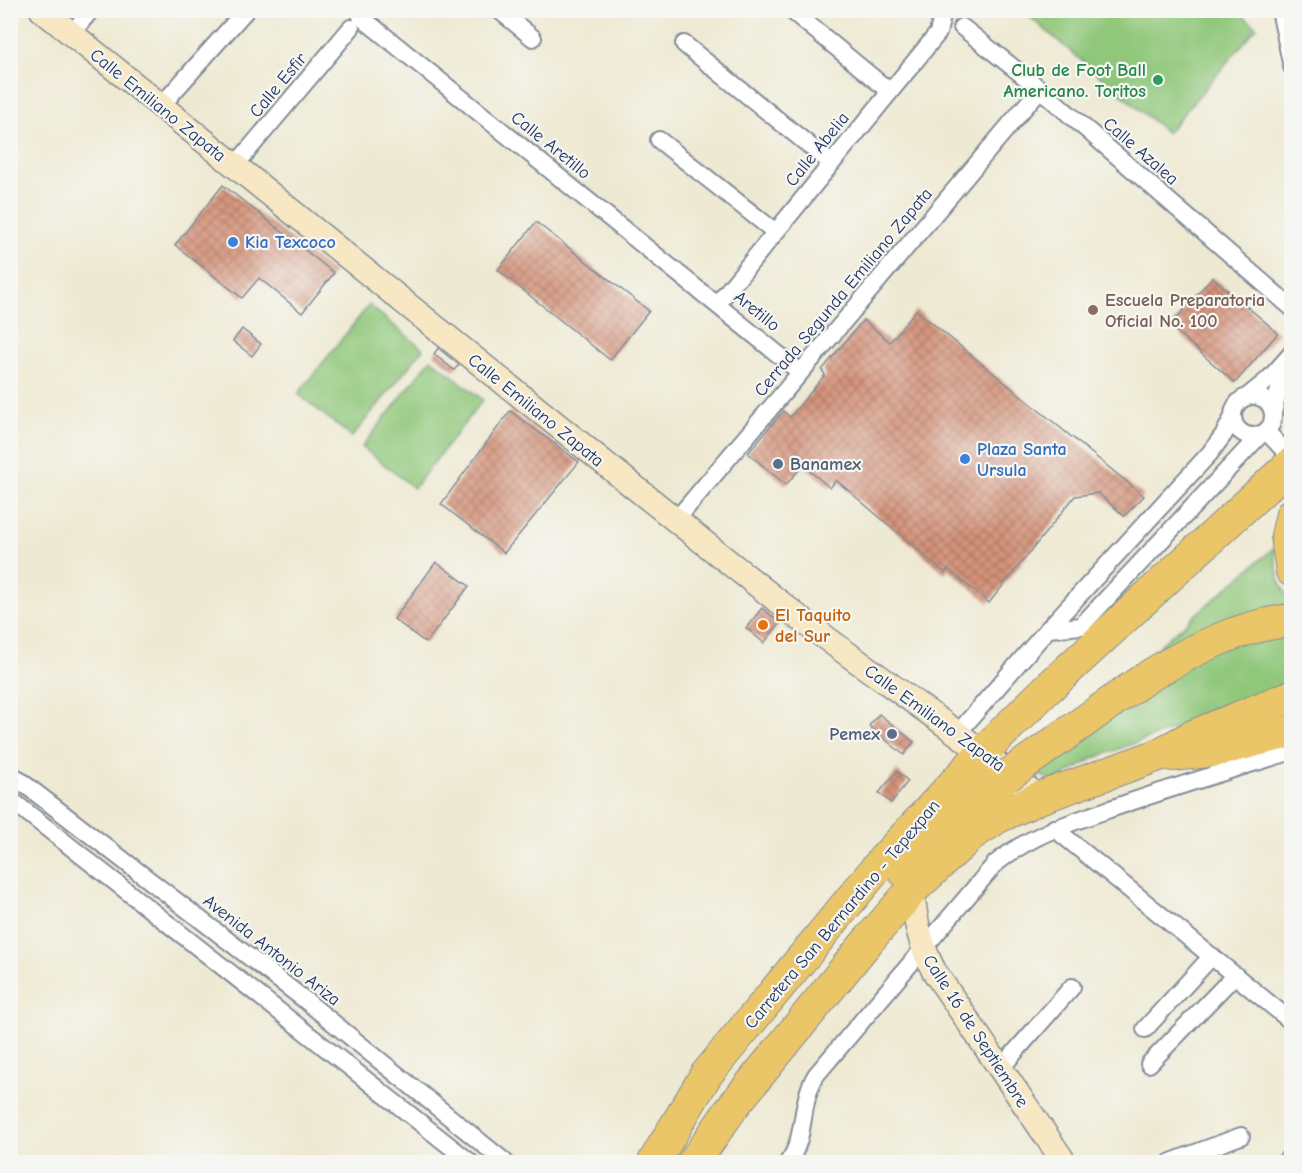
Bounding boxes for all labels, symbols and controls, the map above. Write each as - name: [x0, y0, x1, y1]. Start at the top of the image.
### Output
- street label: Calle Emiliano Zapata: [86, 44, 230, 167]
- street label: Calle Esfir: [245, 48, 312, 122]
- place label: Club de Foot Ball Americano. Toritos: [1004, 60, 1146, 102]
- marker: Club de Foot Ball Americano. Toritos: [1151, 73, 1165, 87]
- street label: Calle Aretillo: [507, 107, 595, 184]
- street label: Calle Abelia: [781, 108, 854, 191]
- street label: Calle Azalea: [1099, 113, 1183, 190]
- street label: Cerrada Segunda Emiliano Zapata: [750, 184, 937, 401]
- place label: Kia Texcoco: [245, 232, 336, 253]
- marker: Kia Texcoco: [226, 235, 240, 249]
- street label: Aretillo: [730, 287, 784, 336]
- place label: Escuela Preparatoria Oficial No. 100: [1105, 290, 1265, 332]
- marker: Escuela Preparatoria Oficial No. 100: [1086, 303, 1100, 317]
- street label: Calle Emiliano Zapata: [464, 349, 608, 472]
- place label: Plaza Santa Ursula: [977, 439, 1067, 481]
- marker: Plaza Santa Ursula: [958, 452, 972, 466]
- place label: Banamex: [790, 454, 861, 475]
- marker: Banamex: [771, 457, 785, 471]
- place label: El Taquito del Sur: [775, 605, 851, 647]
- marker: El Taquito del Sur: [756, 618, 770, 632]
- street label: Calle Emiliano Zapata: [860, 660, 1009, 776]
- place label: Pemex: [829, 724, 880, 745]
- marker: Pemex: [885, 727, 899, 741]
- street label: Carretera San Bernardino - Tepexpan: [740, 795, 944, 1033]
- street label: Avenida Antonio Ariza: [199, 890, 344, 1010]
- street label: Calle 16 de Septiembre: [918, 951, 1033, 1111]

